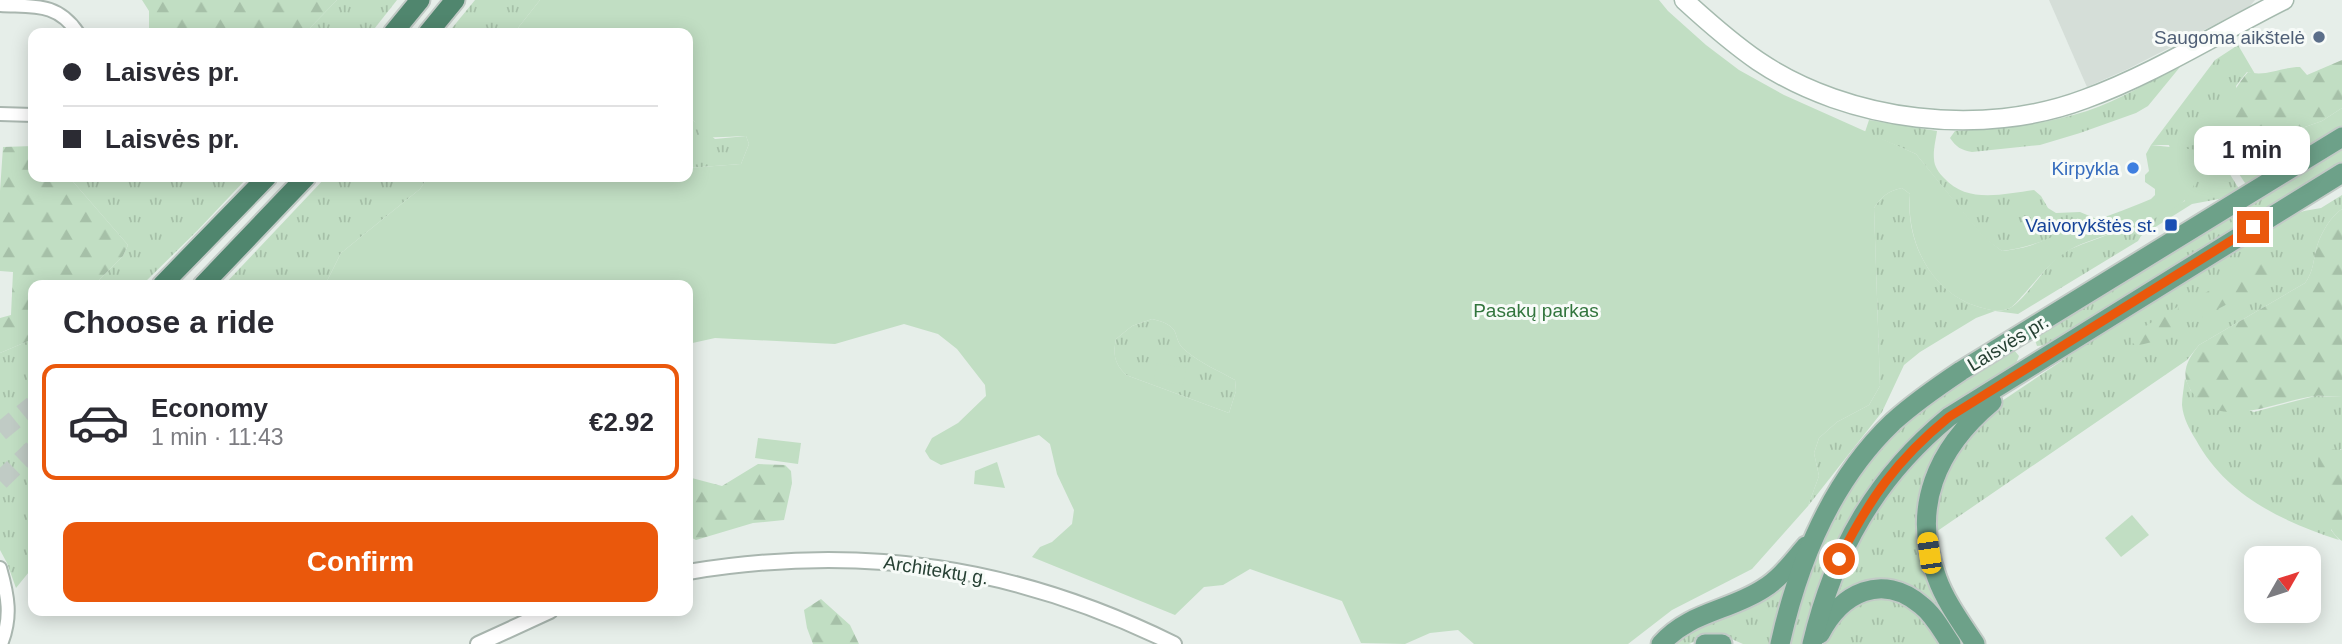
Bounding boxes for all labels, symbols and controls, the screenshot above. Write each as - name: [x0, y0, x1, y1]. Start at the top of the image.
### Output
- place label: Saugoma aikštelė: [2154, 27, 2305, 48]
- marker: Saugoma aikštelė: [2311, 29, 2327, 45]
- text: Laisvės pr.: [105, 57, 239, 87]
- text: Laisvės pr.: [105, 124, 239, 154]
- callout: 1 min: [2195, 126, 2311, 174]
- text: 1 min: [2222, 137, 2282, 163]
- place label: Kirpykla: [2051, 158, 2119, 179]
- marker: Kirpykla: [2125, 160, 2141, 176]
- route end: [2237, 211, 2269, 243]
- place label: Vaivorykštės st.: [2025, 215, 2157, 236]
- marker: Vaivorykštės st.: [2163, 217, 2179, 233]
- park label: Pasakų parkas: [1473, 300, 1599, 321]
- text: Choose a ride: [63, 304, 275, 340]
- street label: Laisvės pr.: [1964, 311, 2052, 375]
- icon: car: [67, 391, 130, 454]
- text: Economy: [151, 393, 268, 423]
- text: €2.92: [589, 407, 654, 437]
- text: 1 min · 11:43: [151, 424, 284, 450]
- button: Confirm: [63, 522, 658, 602]
- car: [1916, 531, 1943, 575]
- route start: [1823, 543, 1855, 575]
- north arrow: [2244, 546, 2320, 623]
- map controls: [2244, 546, 2321, 623]
- street label: Architektų g.: [882, 551, 990, 589]

